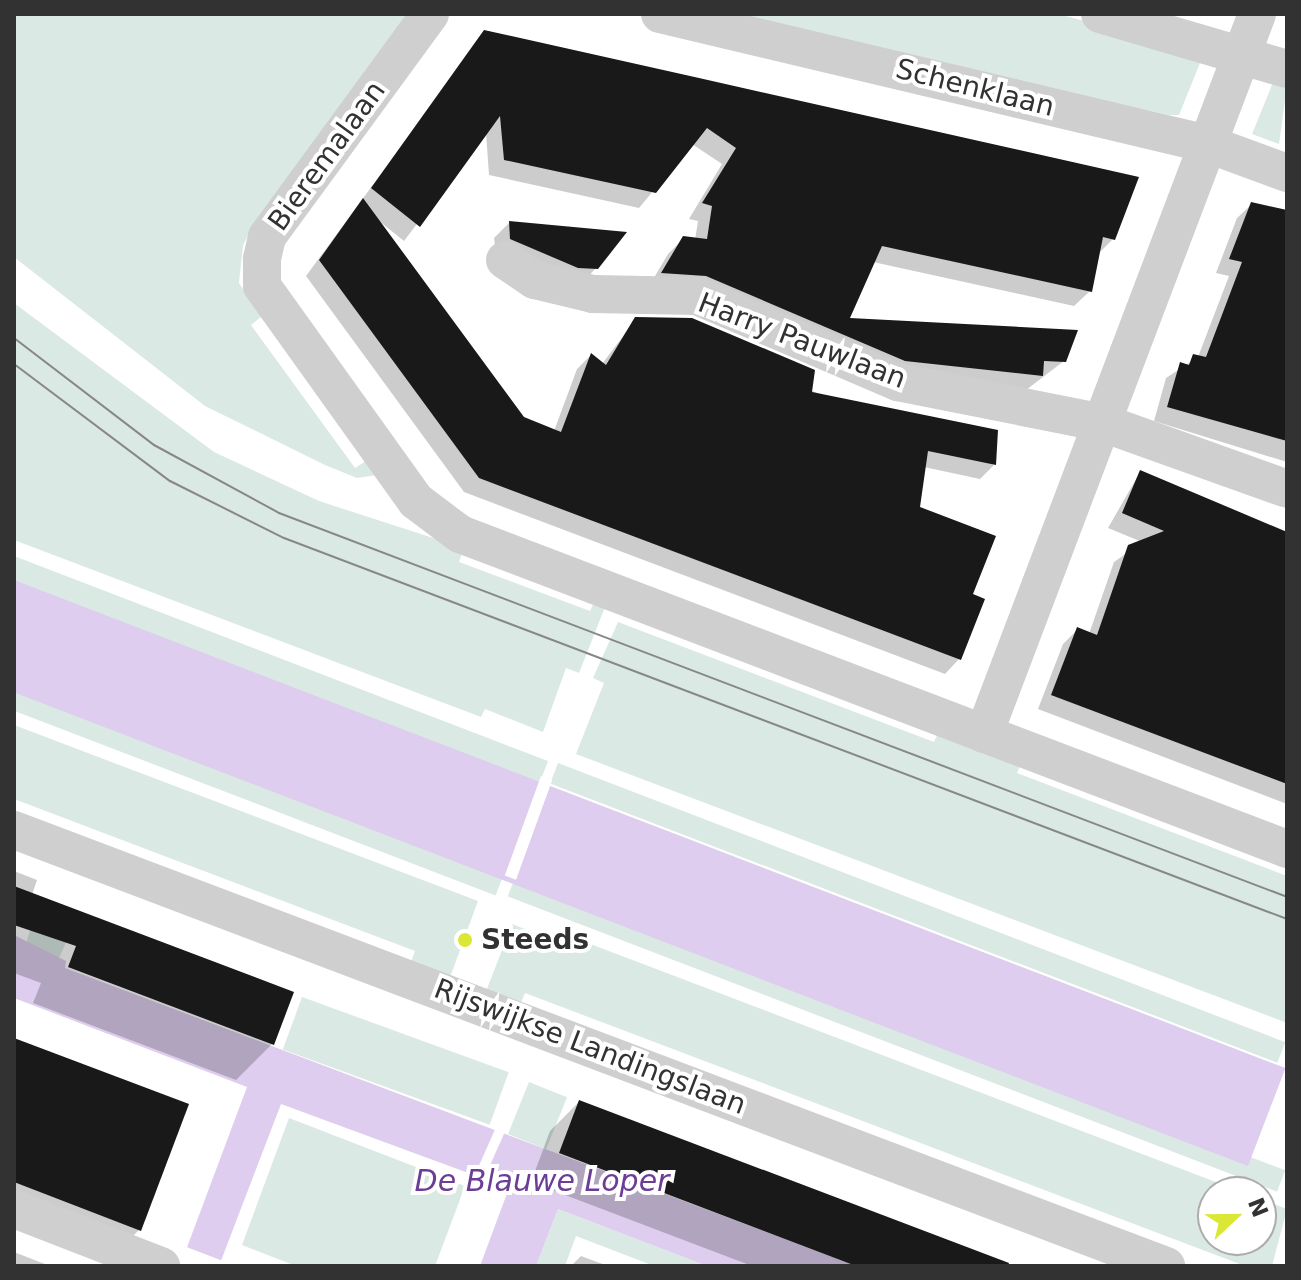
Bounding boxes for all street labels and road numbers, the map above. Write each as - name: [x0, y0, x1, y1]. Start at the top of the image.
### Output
- street label: Schenklaan: [892, 52, 1058, 124]
- street label: Bieremalaan: [262, 75, 392, 237]
- street label: Harry Pauwlaan: [694, 286, 910, 396]
- street label: Rijswijkse Landingslaan: [429, 972, 751, 1122]

